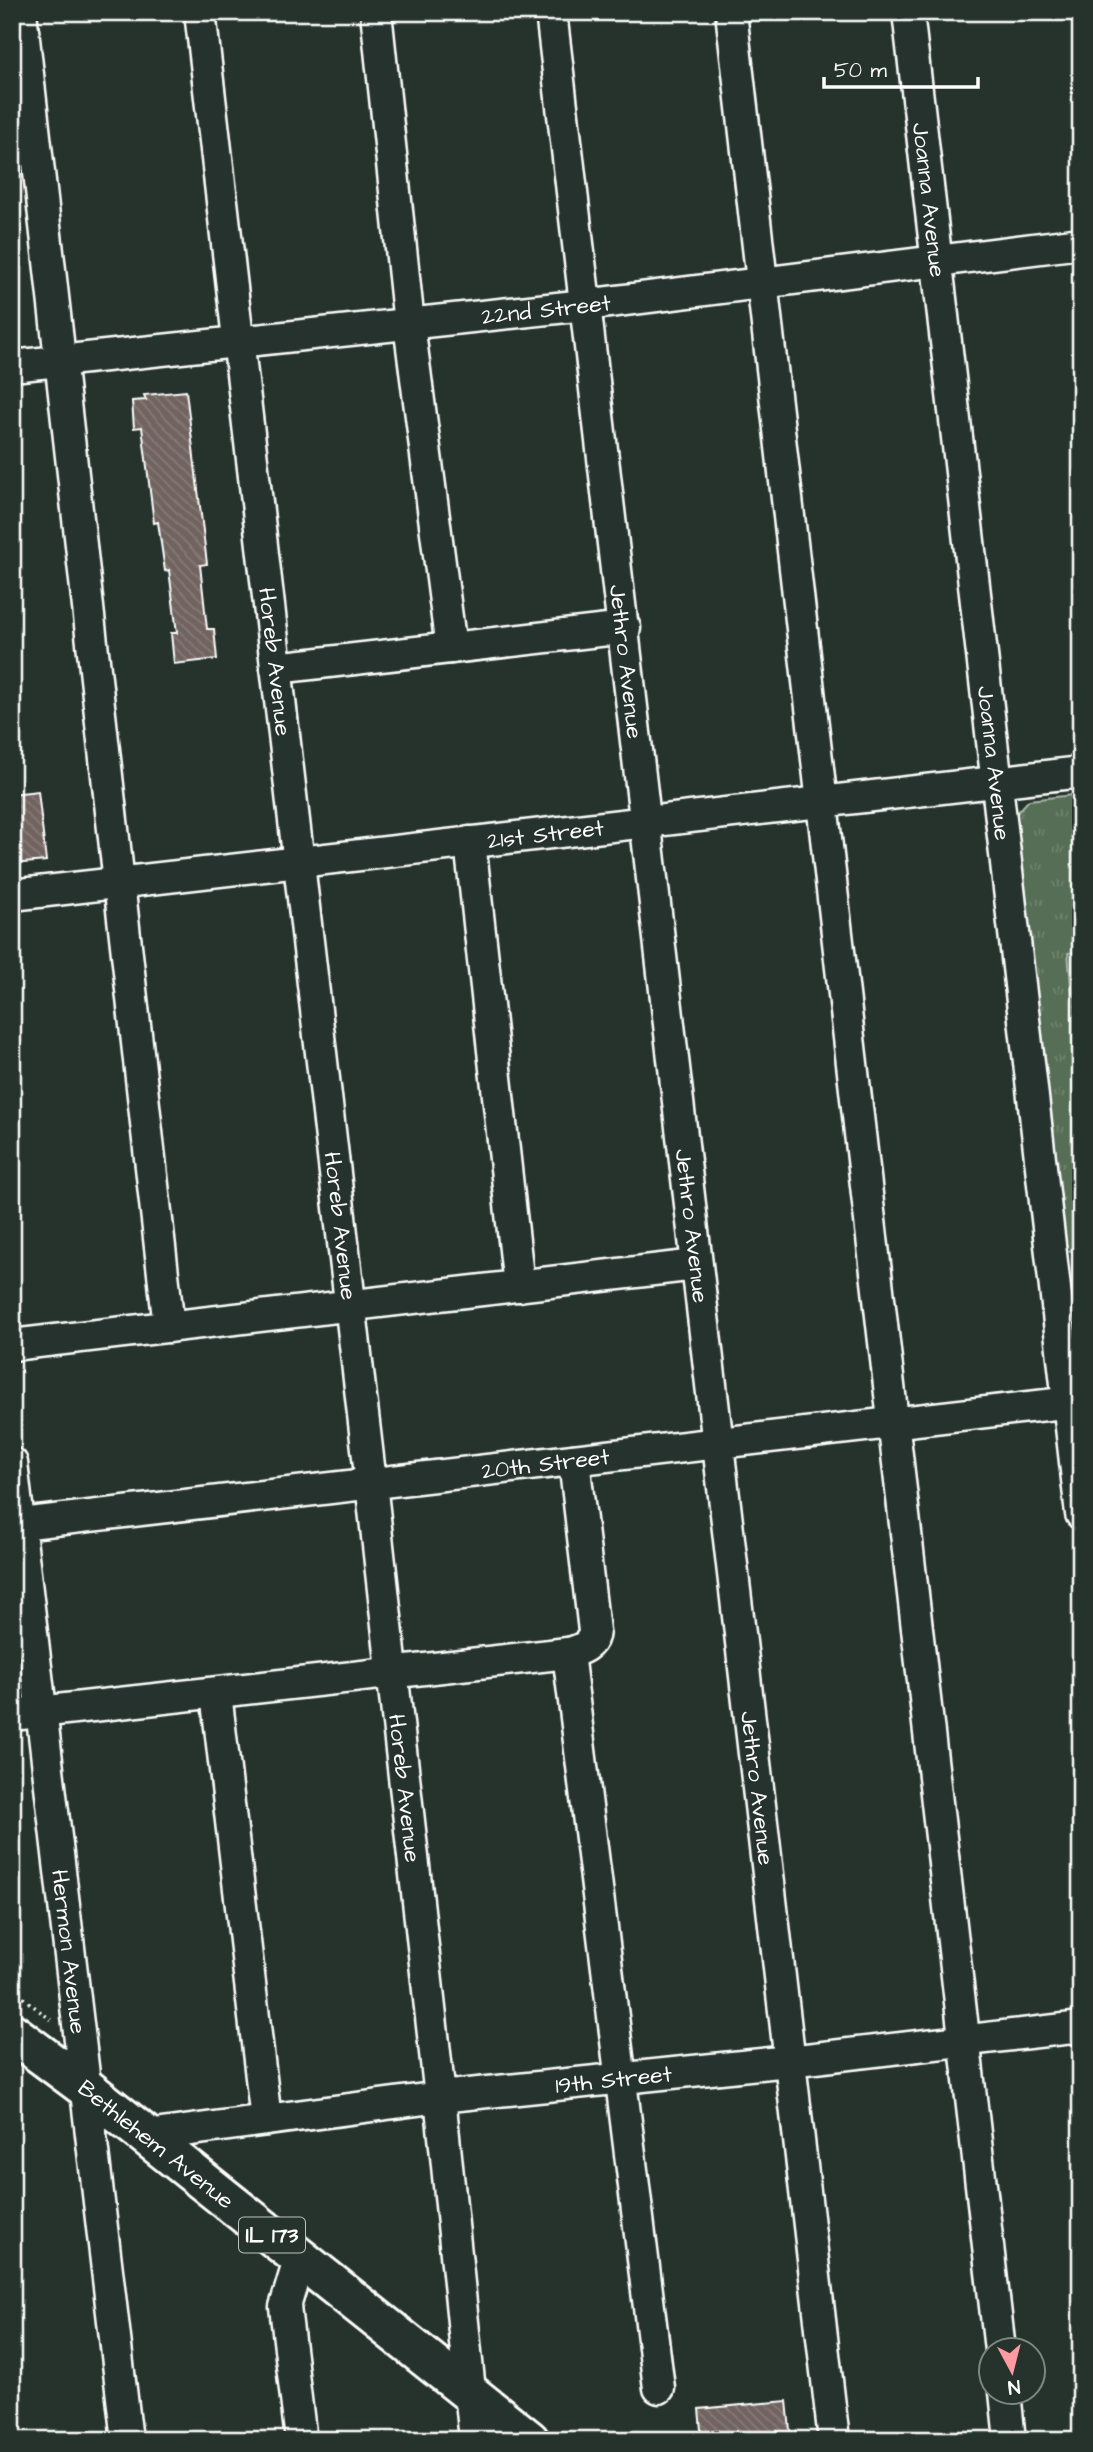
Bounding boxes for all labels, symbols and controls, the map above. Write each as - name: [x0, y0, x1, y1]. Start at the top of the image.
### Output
- scale bar: [824, 46, 978, 90]
- text: 50 m: [834, 56, 888, 85]
- street label: Joanna Avenue: [904, 121, 953, 279]
- street label: 22nd Street: [480, 287, 613, 333]
- street label: Jethro Avenue: [601, 583, 651, 741]
- street label: Horeb Avenue: [250, 586, 299, 738]
- street label: Joanna Avenue: [969, 684, 1018, 842]
- street label: 21st Street: [486, 812, 606, 857]
- street label: Jethro Avenue: [667, 1147, 716, 1305]
- street label: Horeb Avenue: [316, 1150, 365, 1302]
- street label: 20th Street: [480, 1441, 612, 1487]
- street label: Jethro Avenue: [732, 1709, 782, 1867]
- street label: Horeb Avenue: [380, 1712, 429, 1864]
- street label: Hermon Avenue: [43, 1868, 94, 2036]
- street label: 19th Street: [554, 2058, 674, 2102]
- street label: Bethlehem Avenue: [71, 2073, 241, 2217]
- road number: IL 173: [239, 2218, 305, 2252]
- north arrow: [978, 2336, 1048, 2406]
- text: N: [1006, 2372, 1021, 2401]

